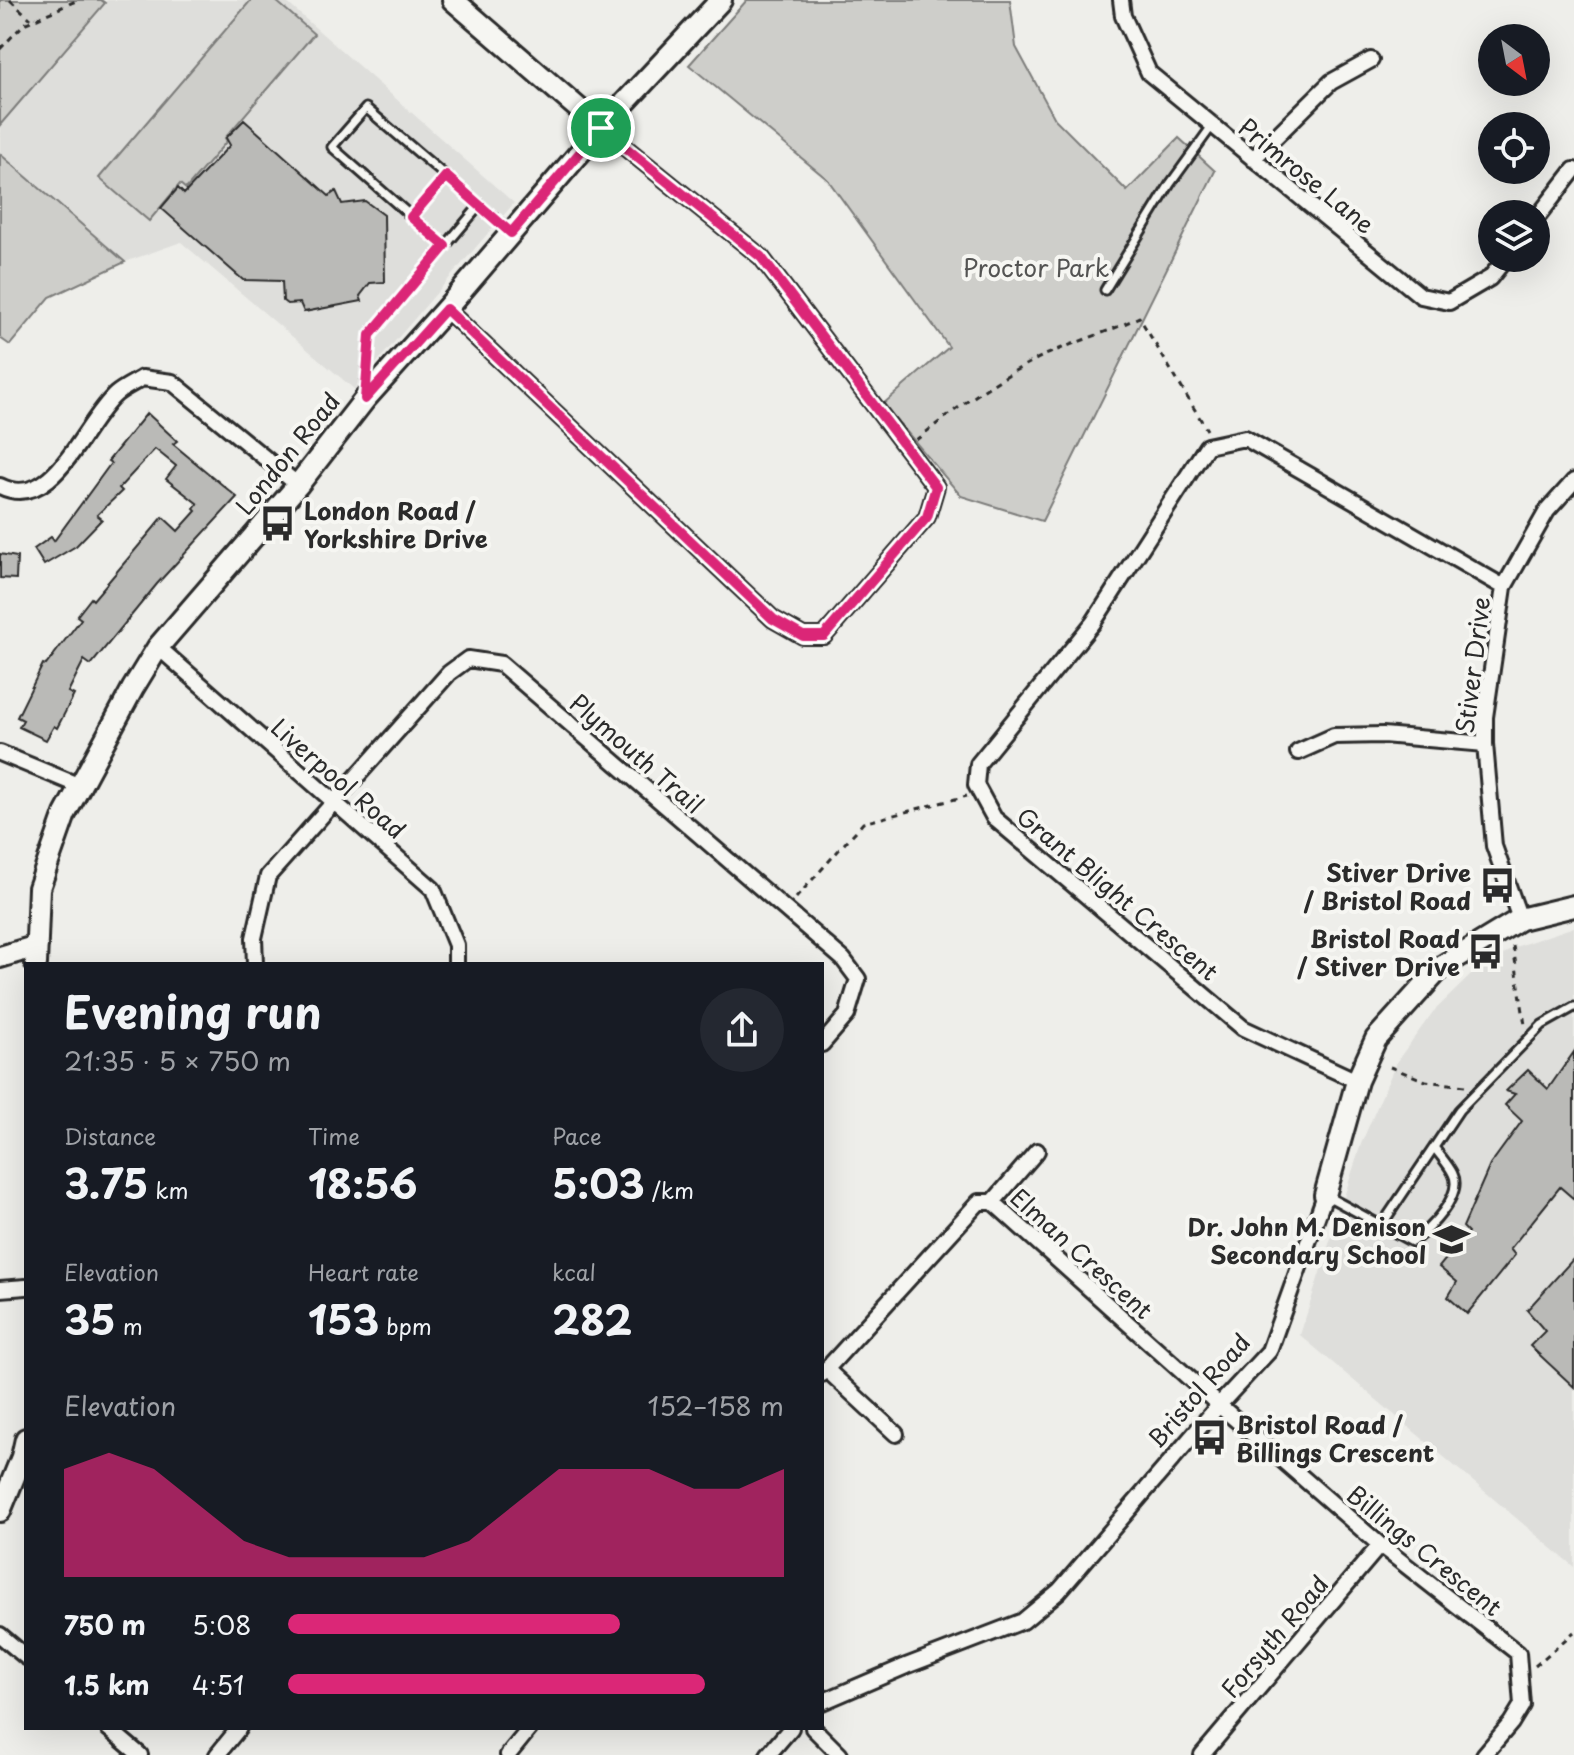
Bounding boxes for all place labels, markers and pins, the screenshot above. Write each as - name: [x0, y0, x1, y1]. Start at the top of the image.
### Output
- pin: [567, 94, 635, 162]
- place label: London Road / Yorkshire Drive: [304, 492, 488, 556]
- bus stop icon: London Road / Yorkshire Drive: [259, 505, 297, 543]
- place label: Stiver Drive / Bristol Road: [1303, 854, 1471, 918]
- bus stop icon: Stiver Drive / Bristol Road: [1478, 867, 1516, 905]
- place label: Bristol Road / Stiver Drive: [1296, 920, 1460, 984]
- bus stop icon: Bristol Road / Stiver Drive: [1467, 933, 1505, 971]
- place label: Dr. John M. Denison Secondary School: [1187, 1208, 1426, 1272]
- school or university icon: Dr. John M. Denison Secondary School: [1433, 1221, 1471, 1259]
- place label: Bristol Road / Billings Crescent: [1236, 1406, 1434, 1470]
- bus stop icon: Bristol Road / Billings Crescent: [1191, 1419, 1229, 1457]

